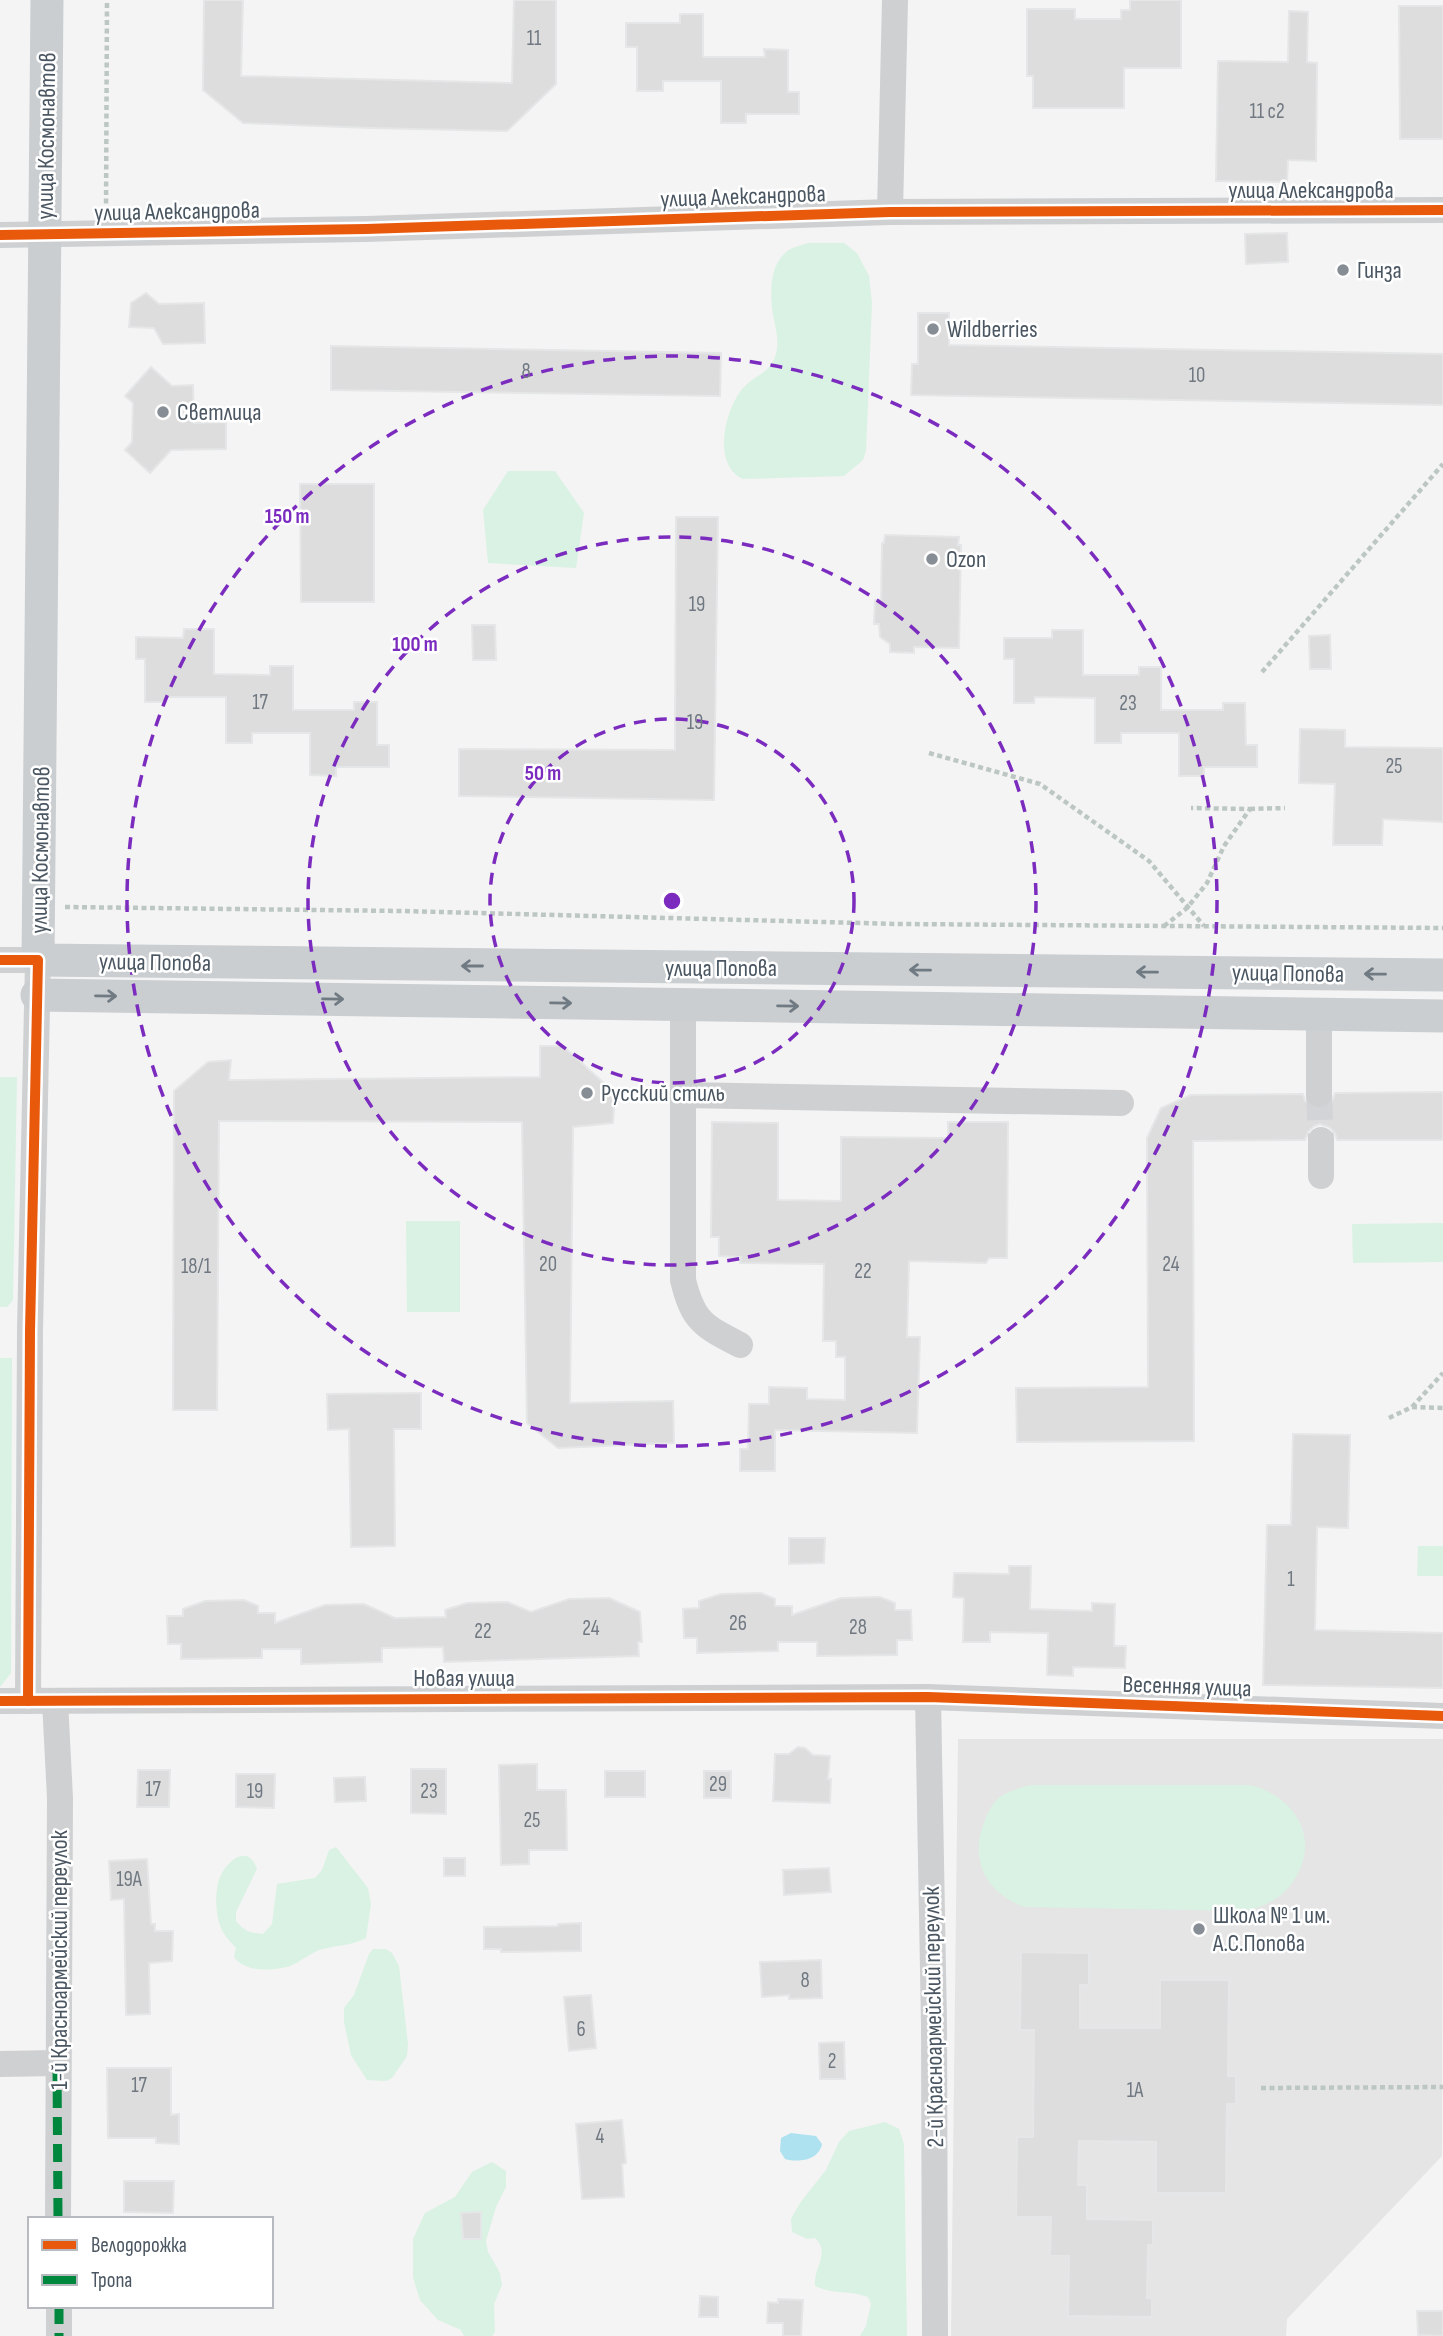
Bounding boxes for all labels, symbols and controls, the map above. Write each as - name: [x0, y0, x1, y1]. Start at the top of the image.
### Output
- house number: 11: [527, 26, 542, 51]
- street label: улица Космонавтов: [31, 52, 62, 220]
- house number: 11 с2: [1249, 99, 1285, 124]
- street label: улица Александрова: [1228, 176, 1394, 205]
- street label: улица Александрова: [660, 179, 826, 214]
- street label: улица Александрова: [94, 196, 260, 227]
- place label: Гинза: [1357, 256, 1402, 285]
- marker: Гинза: [1335, 262, 1351, 278]
- place label: Wildberries: [947, 315, 1038, 344]
- marker: Wildberries: [925, 321, 941, 337]
- house number: 8: [521, 359, 531, 384]
- house number: 10: [1189, 363, 1205, 388]
- place label: Светлица: [177, 398, 261, 427]
- marker: Светлица: [155, 404, 171, 420]
- text: 150 m: [265, 504, 309, 529]
- place label: Ozon: [946, 545, 986, 574]
- marker: Ozon: [924, 551, 940, 567]
- house number: 19: [689, 592, 705, 617]
- text: 100 m: [392, 632, 438, 657]
- house number: 17: [252, 690, 268, 715]
- house number: 23: [1119, 691, 1137, 716]
- house number: 19: [687, 710, 703, 735]
- house number: 25: [1385, 754, 1403, 779]
- text: 50 m: [525, 761, 561, 786]
- street label: улица Космонавтов: [25, 766, 56, 934]
- centre of rings: [660, 889, 684, 913]
- street label: улица Попова: [99, 947, 211, 978]
- street label: улица Попова: [665, 954, 777, 983]
- street label: улица Попова: [1232, 958, 1344, 989]
- one-way arrow: [461, 959, 484, 973]
- one-way arrow: [909, 963, 932, 976]
- one-way arrow: [1136, 965, 1159, 979]
- one-way arrow: [1364, 968, 1387, 981]
- one-way arrow: [94, 989, 117, 1003]
- one-way arrow: [321, 992, 344, 1006]
- one-way arrow: [549, 996, 572, 1009]
- one-way arrow: [776, 999, 799, 1013]
- place label: Русский стиль: [601, 1079, 725, 1108]
- marker: Русский стиль: [579, 1085, 595, 1101]
- house number: 20: [539, 1252, 557, 1277]
- house number: 24: [1162, 1252, 1180, 1277]
- house number: 18/1: [181, 1254, 212, 1279]
- house number: 22: [854, 1259, 872, 1284]
- house number: 1: [1287, 1567, 1295, 1592]
- house number: 26: [729, 1611, 747, 1636]
- house number: 28: [849, 1615, 867, 1640]
- house number: 24: [582, 1616, 600, 1641]
- house number: 22: [474, 1619, 492, 1644]
- street label: Новая улица: [413, 1664, 515, 1693]
- street label: Весенняя улица: [1122, 1670, 1252, 1703]
- house number: 29: [709, 1772, 727, 1797]
- house number: 17: [145, 1777, 161, 1802]
- house number: 19: [247, 1779, 263, 1804]
- house number: 23: [420, 1779, 438, 1804]
- house number: 25: [523, 1808, 541, 1833]
- street label: 1-й Красноармейский переулок: [45, 1829, 74, 2090]
- house number: 19А: [116, 1867, 143, 1892]
- street label: 2-й Красноармейский переулок: [917, 1885, 950, 2148]
- place label: Школа № 1 им. А.С.Попова: [1212, 1901, 1330, 1958]
- marker: Школа № 1 им. А.С.Попова: [1191, 1921, 1207, 1937]
- house number: 8: [800, 1968, 810, 1993]
- house number: 6: [576, 2017, 586, 2042]
- house number: 2: [828, 2049, 836, 2074]
- house number: 17: [131, 2073, 147, 2098]
- house number: 1А: [1127, 2078, 1144, 2103]
- house number: 4: [596, 2124, 605, 2149]
- legend: [28, 2217, 273, 2308]
- text: Велодорожка: [91, 2233, 187, 2258]
- text: Тропа: [91, 2268, 132, 2293]

